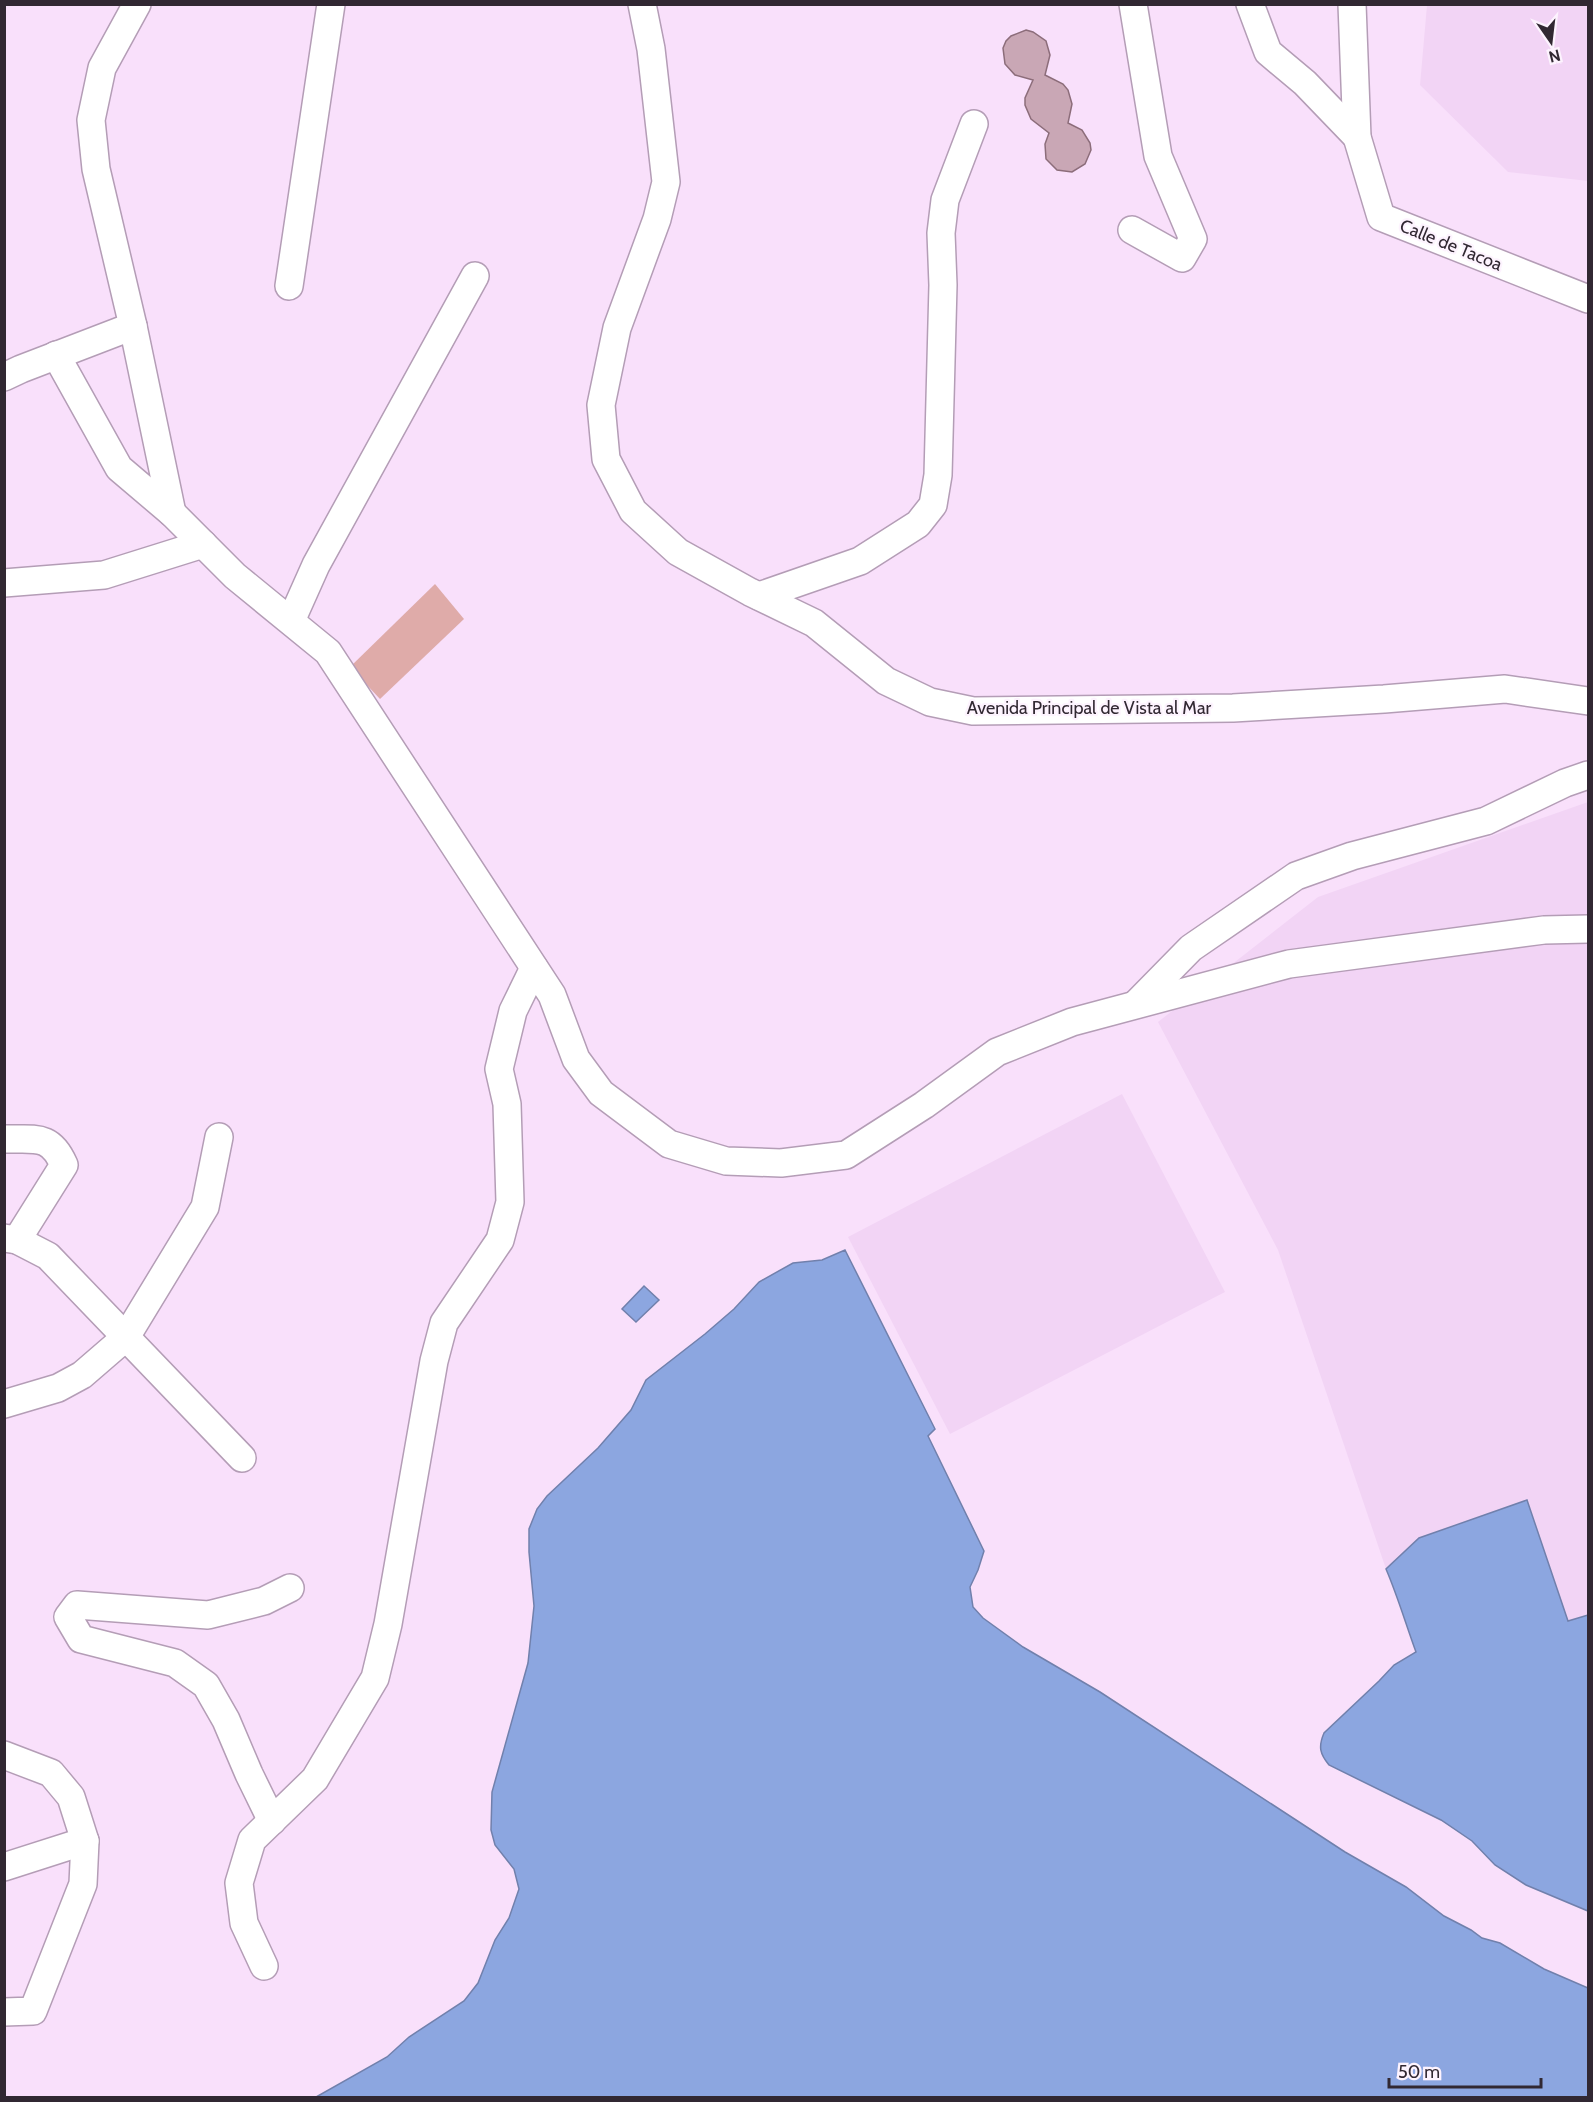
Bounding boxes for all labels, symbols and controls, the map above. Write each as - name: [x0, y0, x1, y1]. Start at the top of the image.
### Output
- north arrow: [1521, 12, 1581, 72]
- text: N: [1547, 45, 1562, 67]
- street label: Calle de Tacoa: [1397, 214, 1506, 276]
- street label: Avenida Principal de Vista al Mar: [967, 697, 1212, 719]
- scale bar: [1389, 2051, 1540, 2089]
- text: 50 m: [1398, 2061, 1440, 2083]

